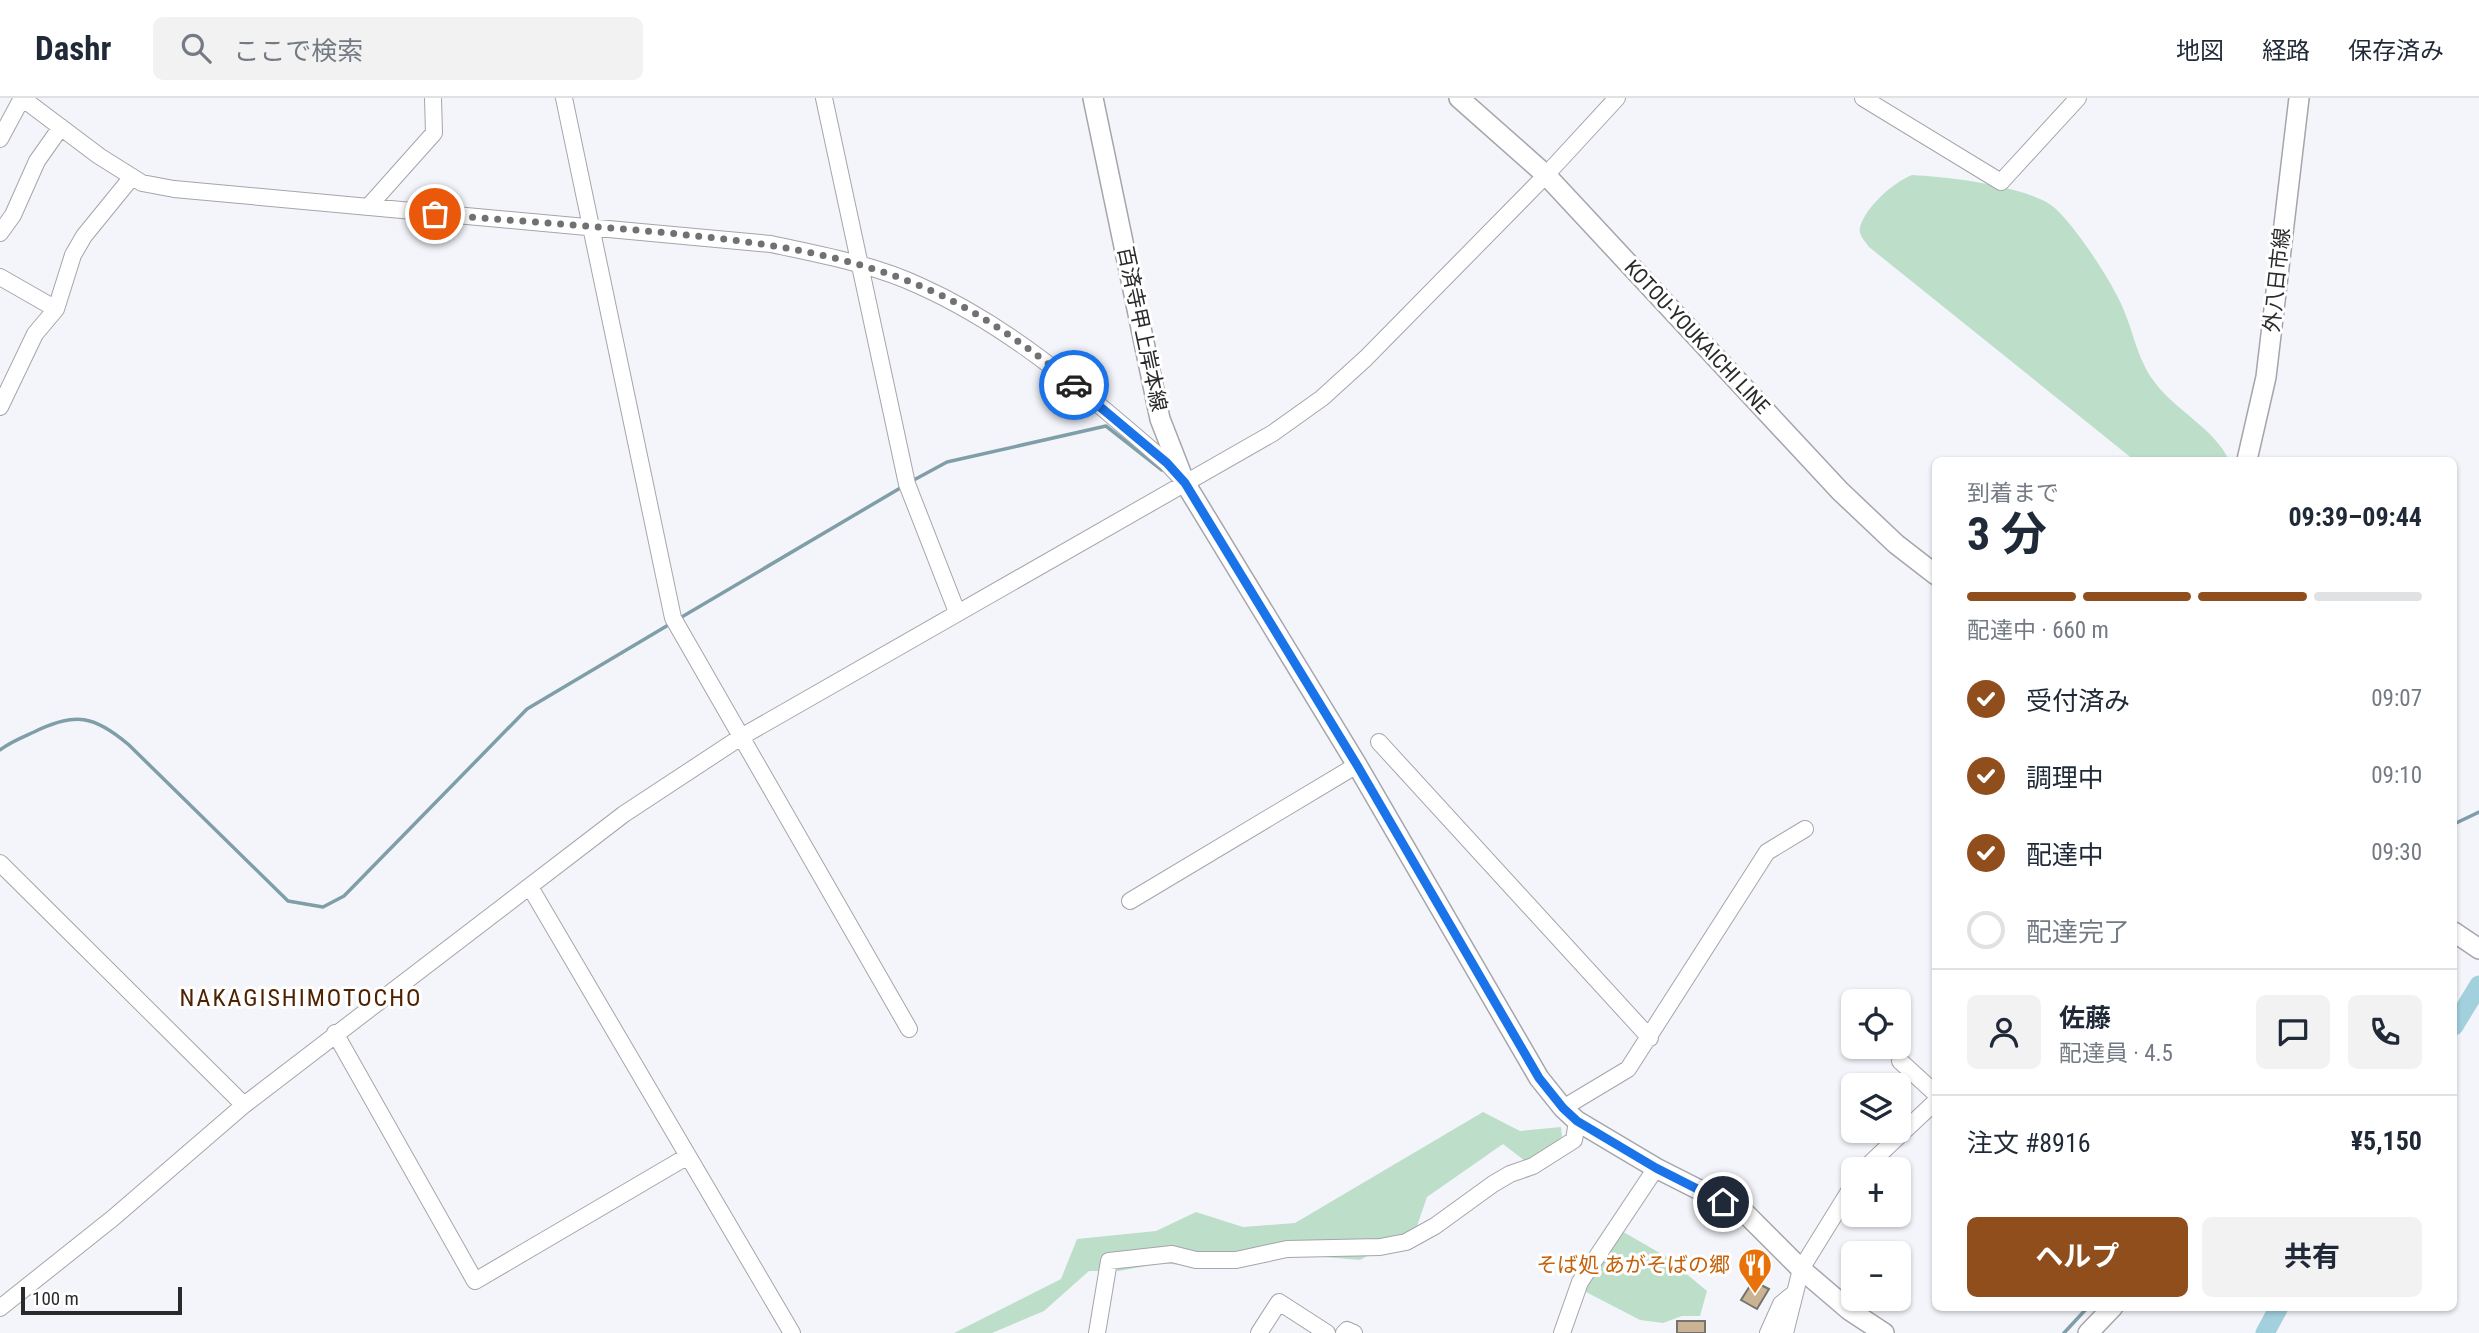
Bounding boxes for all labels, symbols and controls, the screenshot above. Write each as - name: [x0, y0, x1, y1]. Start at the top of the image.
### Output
- search box: [153, 17, 643, 80]
- text: Dashr: [35, 29, 111, 68]
- icon: search: [177, 29, 215, 67]
- text: ここで検索: [233, 36, 363, 66]
- text: 地図: [2176, 37, 2224, 65]
- text: 経路: [2262, 37, 2310, 65]
- text: 保存済み: [2348, 37, 2444, 65]
- pin: [405, 184, 465, 244]
- icon: bag: [416, 195, 454, 233]
- street label: 外八日市線: [2260, 227, 2294, 333]
- street label: 百済寺甲上岸本線: [1113, 244, 1171, 414]
- street label: KOTOU-YOUKAICHI LINE: [1620, 255, 1774, 419]
- courier: [1039, 350, 1109, 420]
- icon: car: [1055, 366, 1093, 404]
- text: 到着まで: [1967, 480, 2059, 507]
- text: 09:39–09:44: [2288, 502, 2422, 532]
- text: 3 分: [1967, 507, 2047, 561]
- text: 配達中 · 660 m: [1967, 617, 2109, 644]
- icon: check: [1967, 680, 2005, 718]
- text: 09:07: [2371, 685, 2422, 712]
- text: 受付済み: [2026, 686, 2130, 716]
- icon: check: [1967, 757, 2005, 795]
- text: 09:10: [2371, 762, 2422, 789]
- text: 調理中: [2026, 763, 2104, 793]
- icon: check: [1967, 834, 2005, 872]
- text: 09:30: [2371, 839, 2422, 866]
- text: 配達中: [2026, 840, 2104, 870]
- text: 配達完了: [2026, 917, 2130, 947]
- district label: NAKAGISHIMOTOCHO: [180, 984, 422, 1012]
- map controls: [1841, 989, 1911, 1311]
- button: locate: [1841, 989, 1911, 1059]
- button: person: [1967, 995, 2041, 1069]
- button: chat: [2256, 995, 2330, 1069]
- button: phone: [2348, 995, 2422, 1069]
- text: 佐藤: [2059, 1003, 2111, 1033]
- text: 配達員 · 4.5: [2059, 1040, 2173, 1067]
- button: layers: [1841, 1073, 1911, 1143]
- text: ¥5,150: [2351, 1126, 2422, 1156]
- text: 注文 #8916: [1967, 1128, 2091, 1158]
- button: +: [1841, 1157, 1911, 1227]
- pin: [1693, 1172, 1753, 1232]
- icon: home: [1704, 1183, 1742, 1221]
- button: ヘルプ: [1967, 1217, 2188, 1297]
- button: 共有: [2202, 1217, 2422, 1297]
- button: −: [1841, 1241, 1911, 1311]
- restaurant icon: そば処 あがそばの郷: [1736, 1246, 1774, 1295]
- place label: そば処 あがそばの郷: [1536, 1253, 1730, 1277]
- scale bar: [21, 1284, 182, 1316]
- text: 100 m: [32, 1287, 79, 1310]

